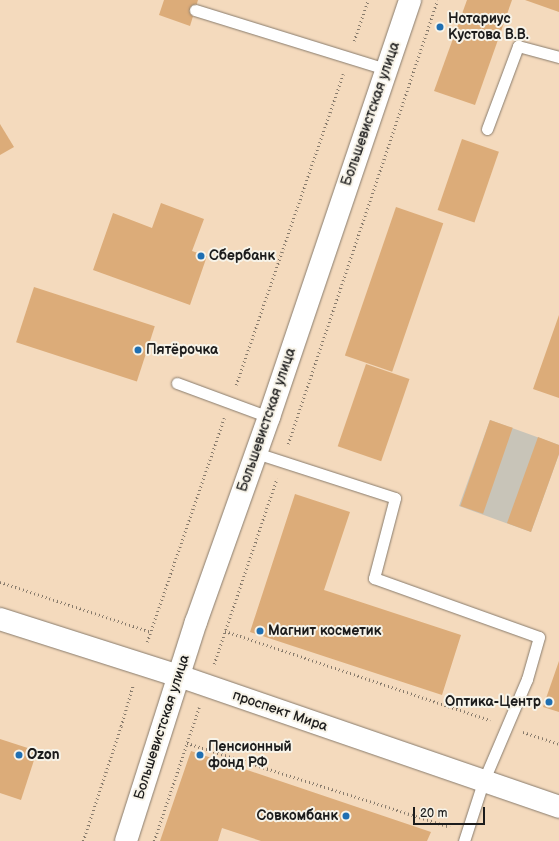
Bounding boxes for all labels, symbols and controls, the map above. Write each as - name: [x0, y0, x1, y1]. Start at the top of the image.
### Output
- place label: Нотариус Кустова В.В.: [448, 11, 529, 44]
- marker: Нотариус Кустова В.В.: [435, 22, 445, 32]
- street label: Большевистская улица: [338, 40, 404, 188]
- place label: Сбербанк: [209, 248, 275, 264]
- marker: Сбербанк: [196, 251, 206, 261]
- place label: Пятёрочка: [146, 342, 218, 358]
- marker: Пятёрочка: [133, 345, 143, 355]
- street label: Большевистская улица: [234, 346, 300, 494]
- place label: Магнит косметик: [268, 623, 381, 639]
- marker: Магнит косметик: [255, 626, 265, 636]
- street label: Большевистская улица: [131, 652, 193, 802]
- street label: проспект Мира: [230, 687, 330, 735]
- place label: Оптика-Центр: [445, 694, 541, 710]
- marker: Оптика-Центр: [544, 697, 554, 707]
- place label: Пенсионный фонд РФ: [208, 739, 292, 772]
- place label: Ozon: [27, 747, 60, 763]
- marker: Ozon: [14, 750, 24, 760]
- marker: Пенсионный фонд РФ: [195, 750, 205, 760]
- scale bar: [415, 799, 487, 825]
- text: 20 m: [420, 806, 447, 821]
- place label: Совкомбанк: [257, 808, 338, 824]
- marker: Совкомбанк: [341, 811, 351, 821]

